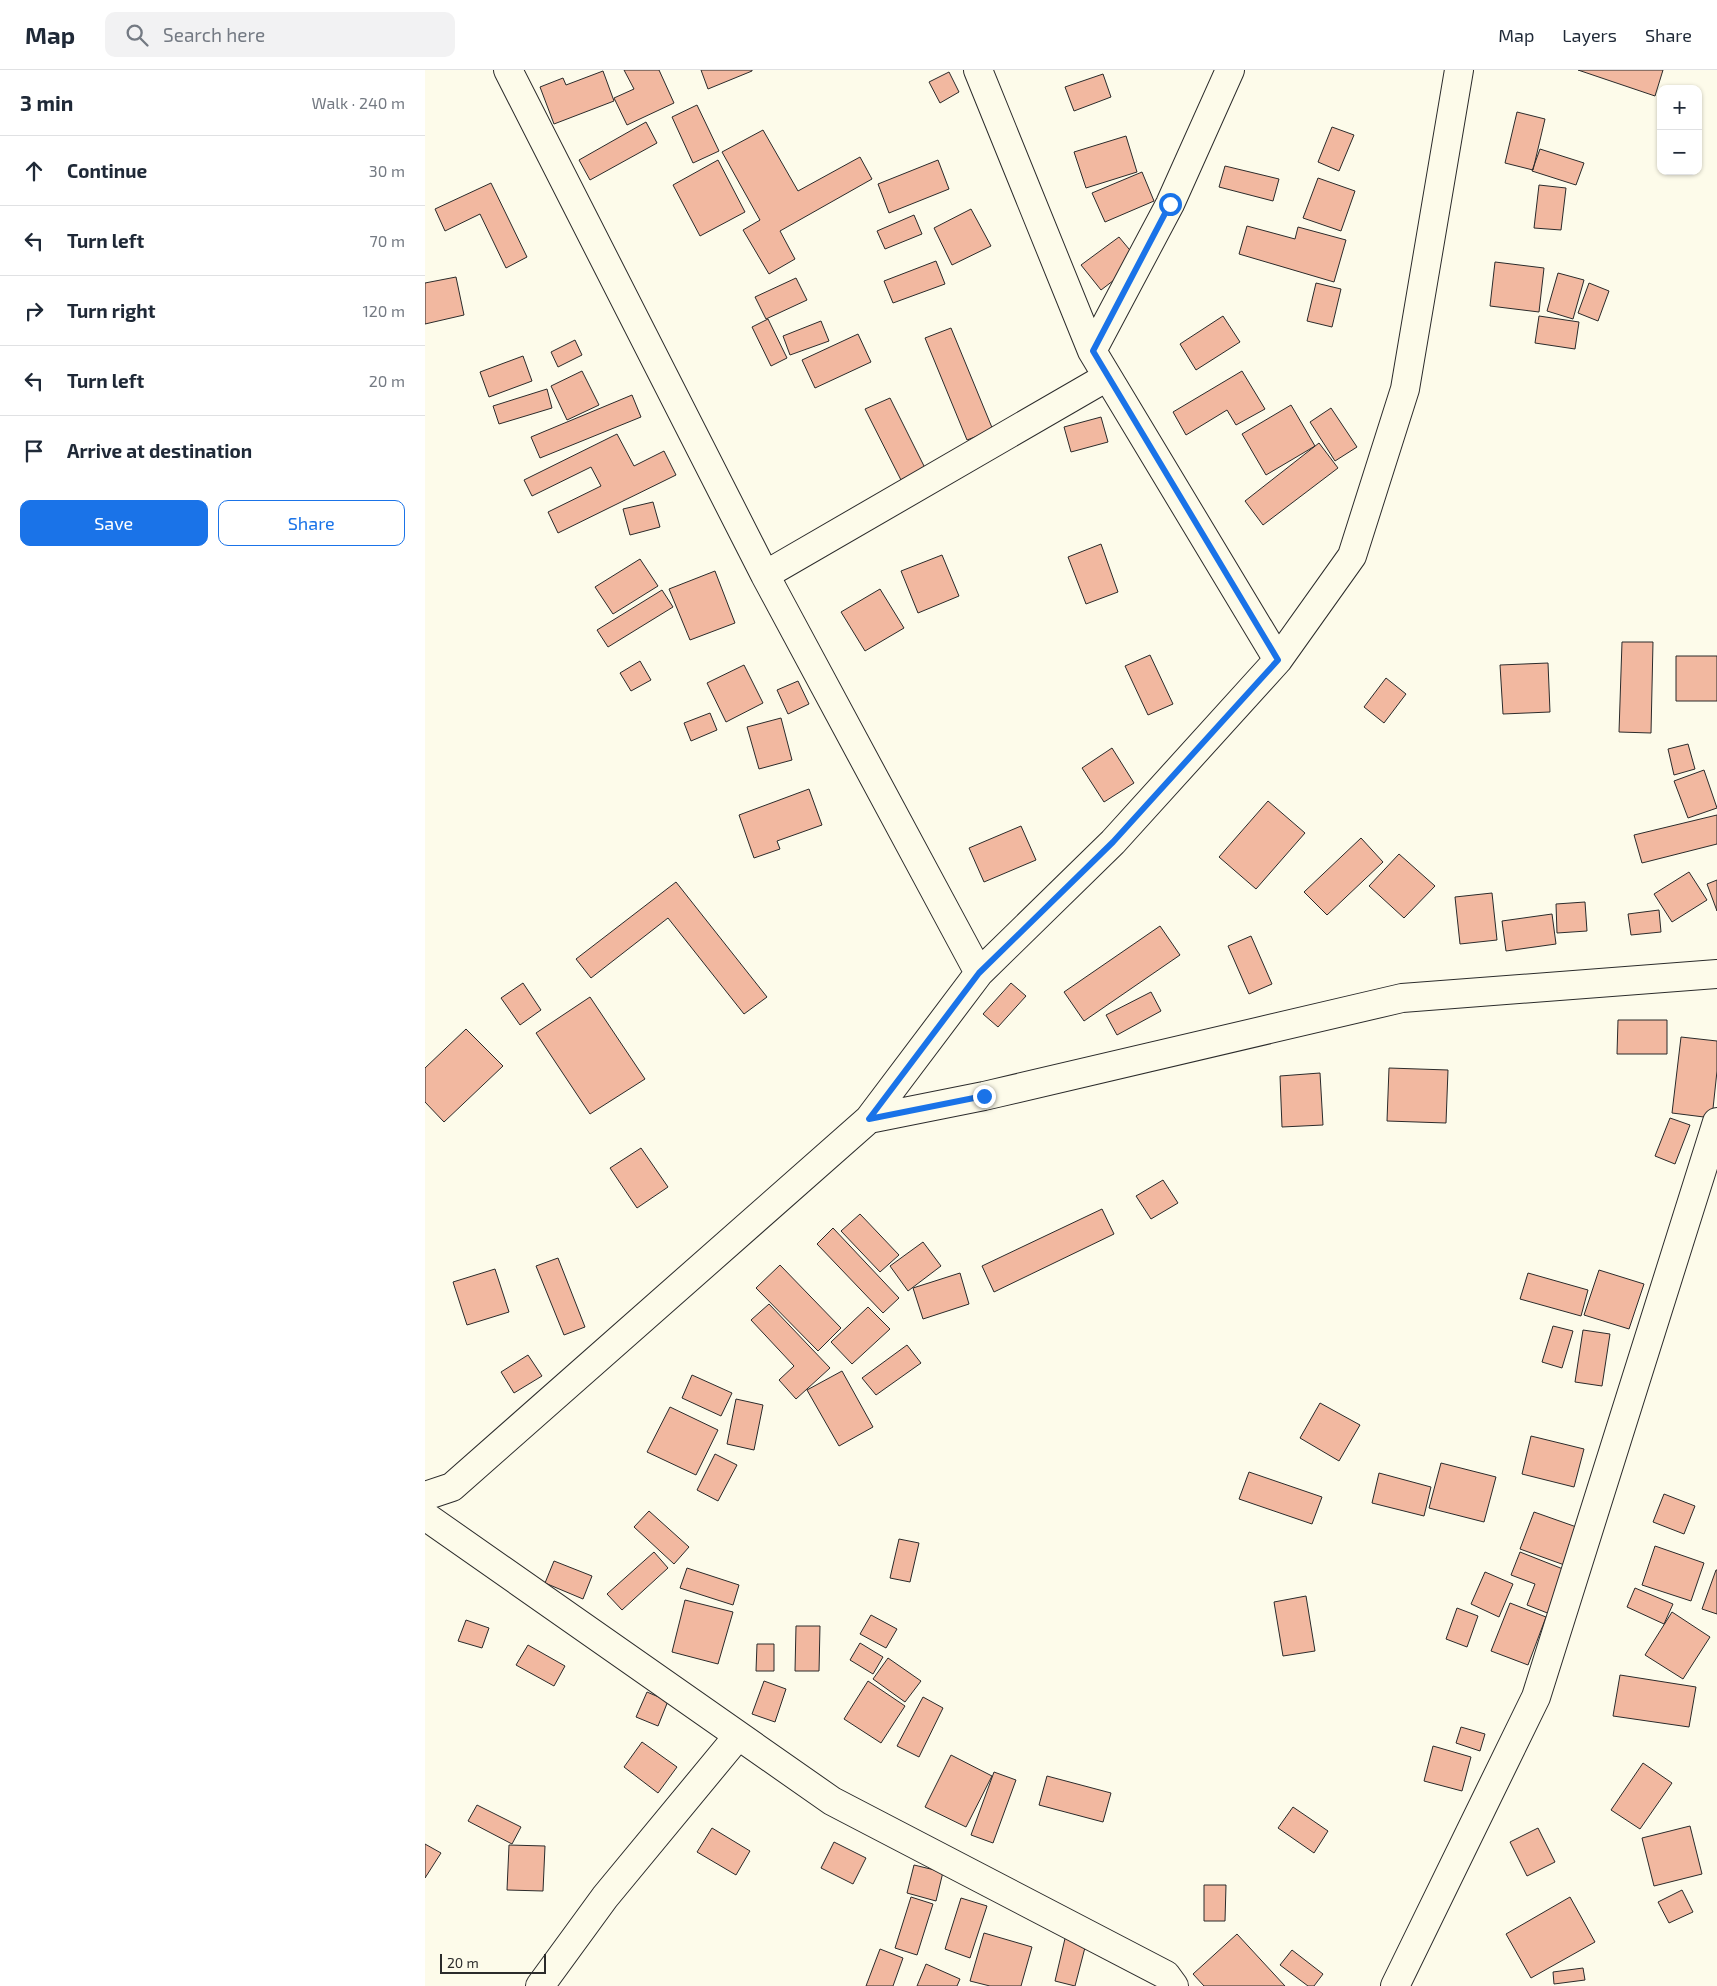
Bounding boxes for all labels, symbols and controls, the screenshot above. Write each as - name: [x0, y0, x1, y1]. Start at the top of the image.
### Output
- search box: [105, 12, 455, 57]
- text: Map: [25, 20, 75, 49]
- icon: search: [123, 21, 151, 49]
- text: Search here: [163, 23, 265, 46]
- text: Map: [1498, 24, 1534, 46]
- text: Layers: [1562, 24, 1617, 46]
- text: Share: [1645, 24, 1692, 46]
- map controls: [1657, 85, 1702, 175]
- button: +: [1657, 85, 1702, 130]
- text: 3 min: [20, 90, 73, 115]
- text: Walk · 240 m: [312, 93, 405, 112]
- button: −: [1657, 130, 1702, 175]
- icon: ahead: [20, 157, 48, 185]
- text: Continue: [67, 159, 147, 182]
- text: 30 m: [369, 161, 405, 180]
- route start: [1159, 193, 1182, 216]
- icon: left: [20, 227, 48, 255]
- text: Turn left: [67, 229, 144, 252]
- text: 70 m: [370, 231, 405, 250]
- icon: right: [20, 297, 48, 325]
- text: Turn right: [67, 299, 155, 322]
- text: 120 m: [362, 301, 405, 320]
- icon: left: [20, 367, 48, 395]
- text: Turn left: [67, 369, 144, 392]
- text: 20 m: [369, 371, 405, 390]
- icon: arrive: [20, 437, 48, 465]
- text: Arrive at destination: [67, 439, 252, 462]
- button: Save: [20, 500, 208, 546]
- button: Share: [218, 500, 405, 546]
- route end: [973, 1085, 996, 1108]
- scale bar: [440, 1951, 546, 1974]
- text: 20 m: [447, 1954, 479, 1971]

